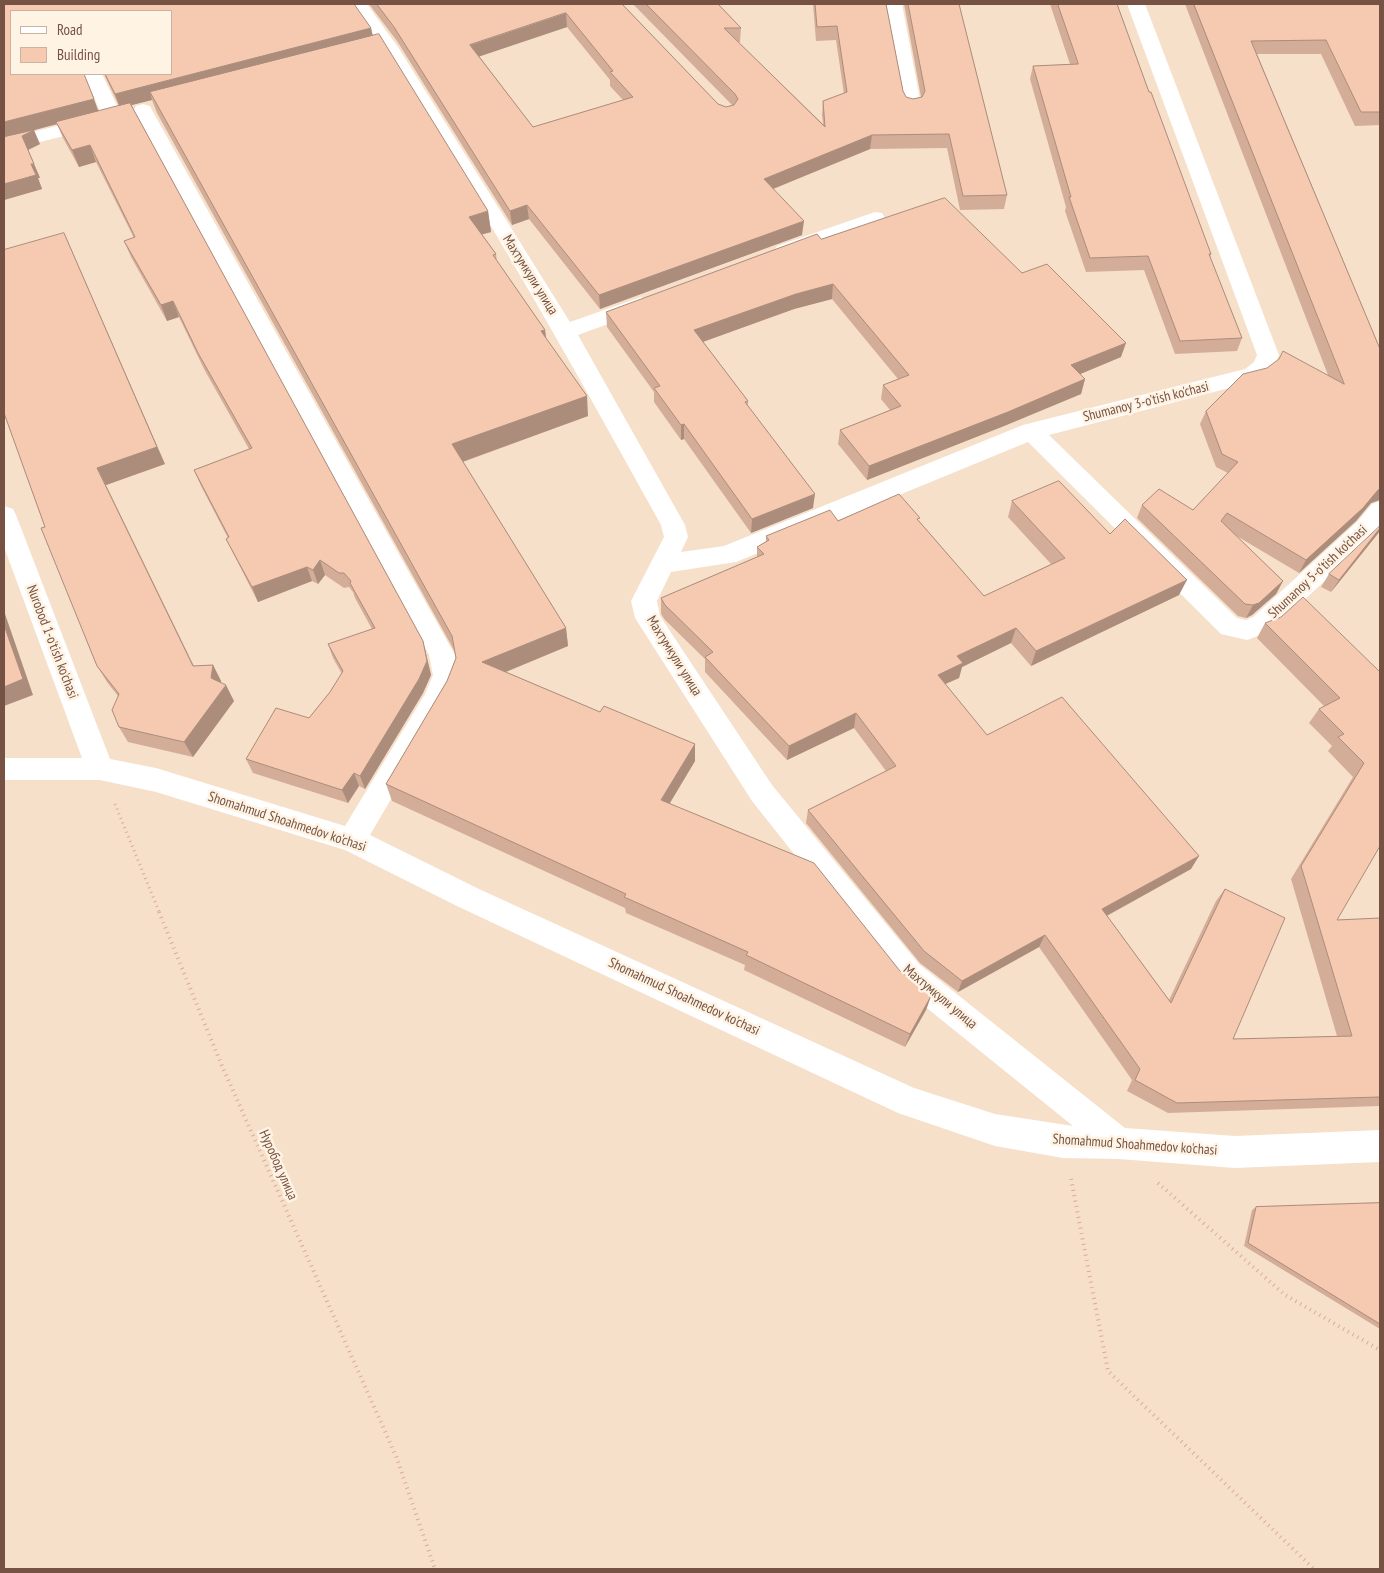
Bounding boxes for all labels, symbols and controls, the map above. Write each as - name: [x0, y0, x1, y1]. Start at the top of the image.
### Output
- legend: [10, 10, 172, 75]
- text: Road: [57, 20, 83, 39]
- text: Building: [57, 45, 100, 64]
- street label: Махтумкули улица: [499, 232, 561, 318]
- street label: Shumanoy 3-o'tish ko'chasi: [1081, 378, 1211, 426]
- street label: Shumanoy 5-o'tish ko'chasi: [1265, 522, 1371, 622]
- street label: Nurobod 1-o'tish ko'chasi: [23, 583, 81, 701]
- street label: Махтумкули улица: [643, 613, 705, 699]
- street label: Shomahmud Shoahmedov ko'chasi: [206, 788, 368, 856]
- street label: Shomahmud Shoahmedov ko'chasi: [606, 954, 762, 1040]
- street label: Махтумкули улица: [900, 961, 980, 1033]
- street label: Нуробод улица: [255, 1127, 301, 1203]
- street label: Shomahmud Shoahmedov ko'chasi: [1052, 1131, 1218, 1159]

